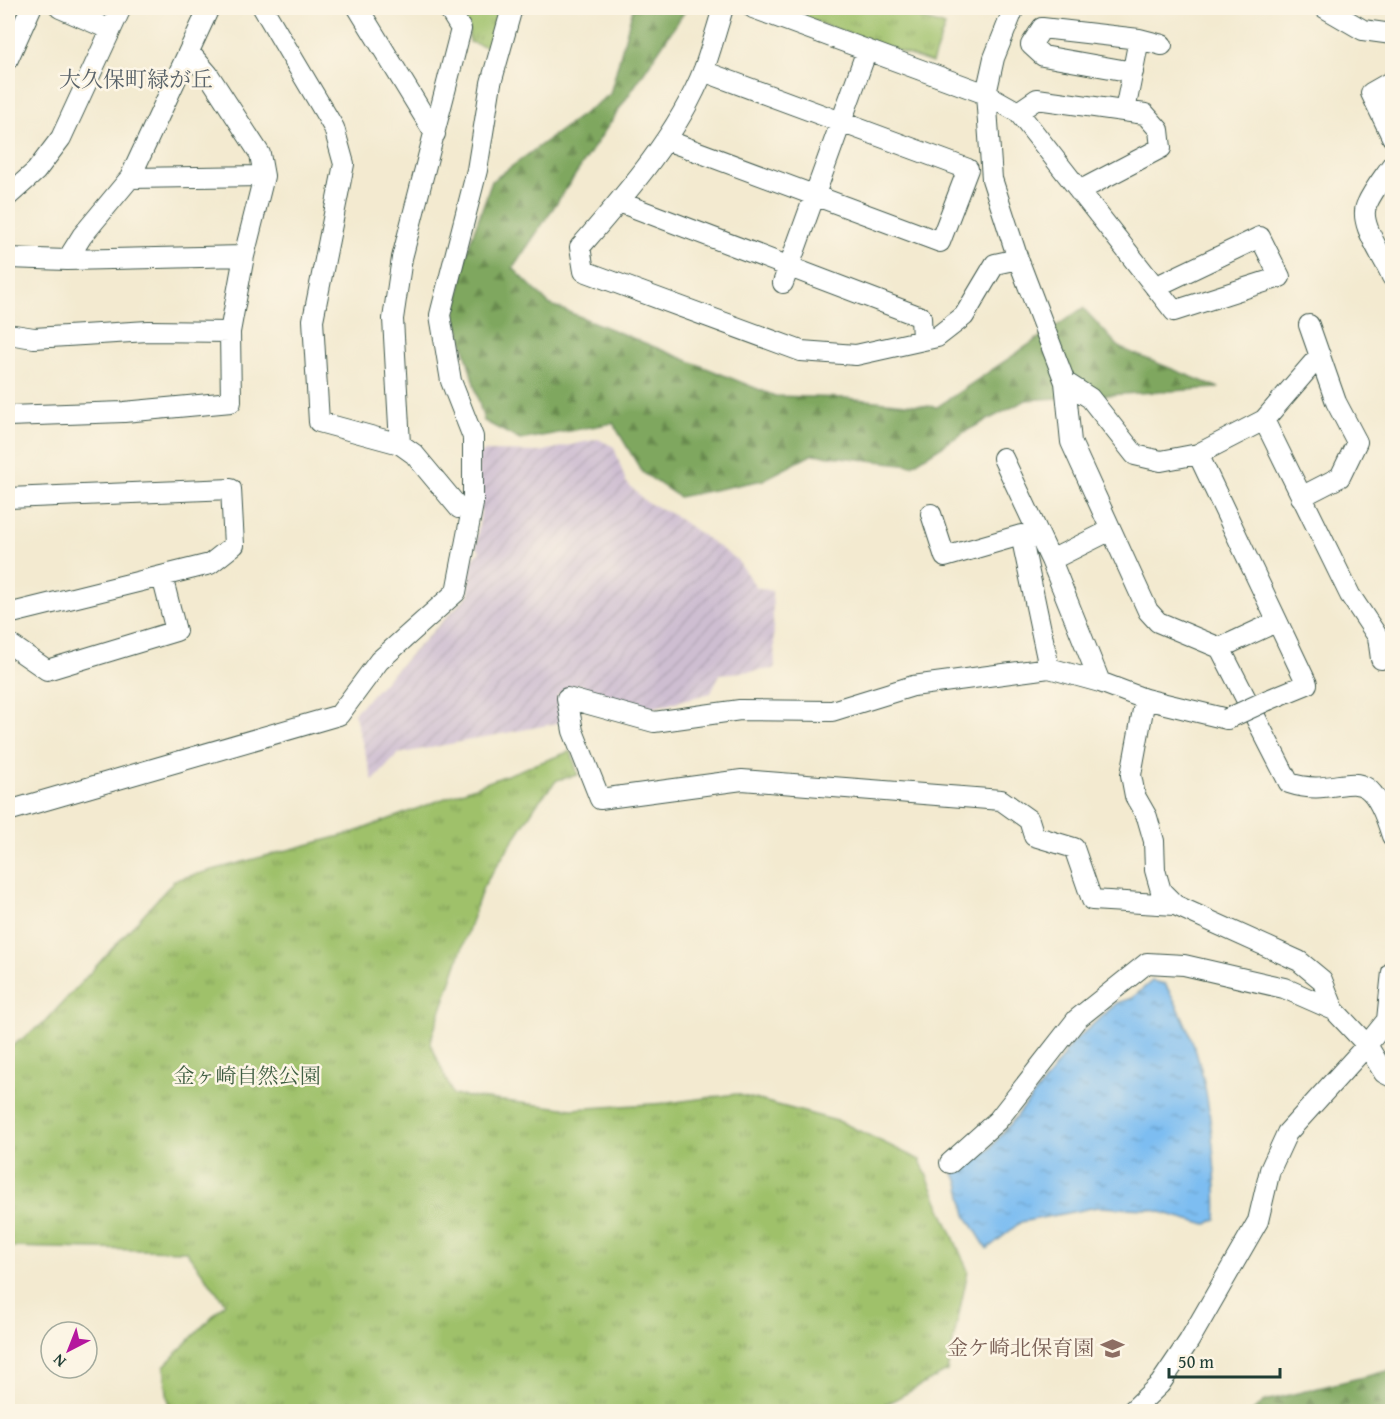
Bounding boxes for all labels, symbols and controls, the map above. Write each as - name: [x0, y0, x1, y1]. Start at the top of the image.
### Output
- district label: 大久保町緑が丘: [59, 63, 213, 95]
- park label: 金ヶ崎自然公園: [174, 1060, 321, 1091]
- north arrow: [39, 1320, 99, 1380]
- place label: 金ケ崎北保育園: [947, 1332, 1094, 1363]
- school or university icon: 金ケ崎北保育園: [1099, 1335, 1125, 1361]
- scale bar: [1169, 1341, 1280, 1379]
- text: N: [47, 1348, 71, 1374]
- text: 50 m: [1178, 1348, 1214, 1375]

